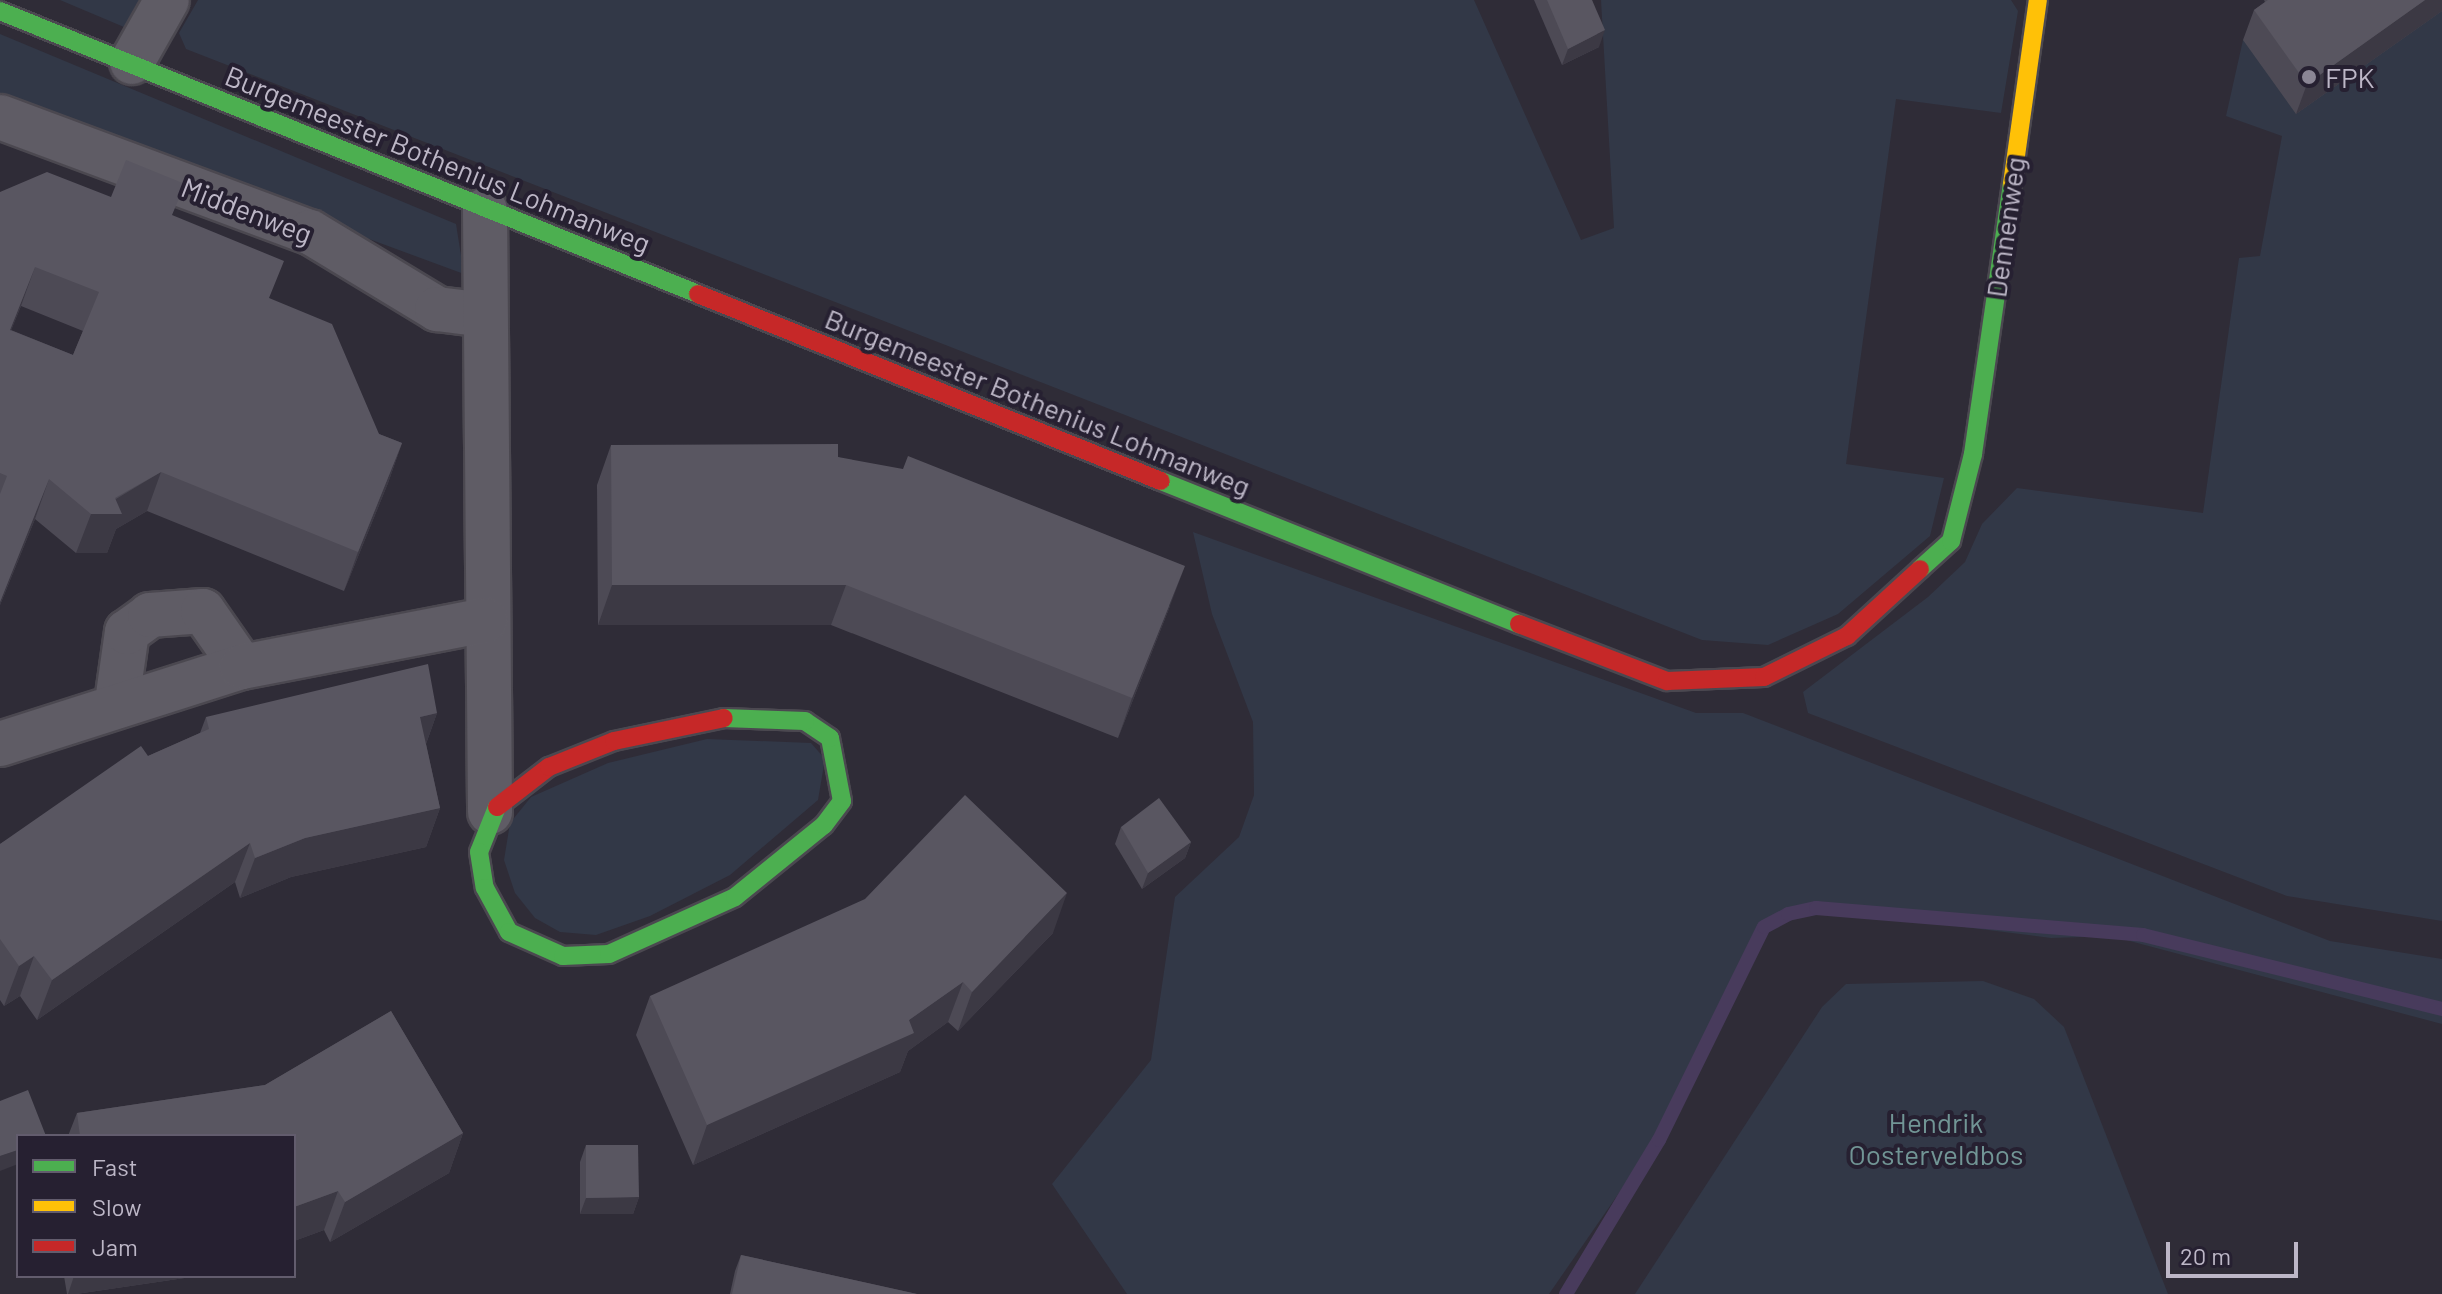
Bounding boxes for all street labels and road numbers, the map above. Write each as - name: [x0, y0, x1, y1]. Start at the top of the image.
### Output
- street label: Burgemeester Bothenius Lohmanweg: [221, 58, 655, 260]
- street label: Dennenweg: [1979, 155, 2031, 299]
- street label: Middenweg: [177, 170, 317, 250]
- street label: Burgemeester Bothenius Lohmanweg: [821, 301, 1255, 503]

